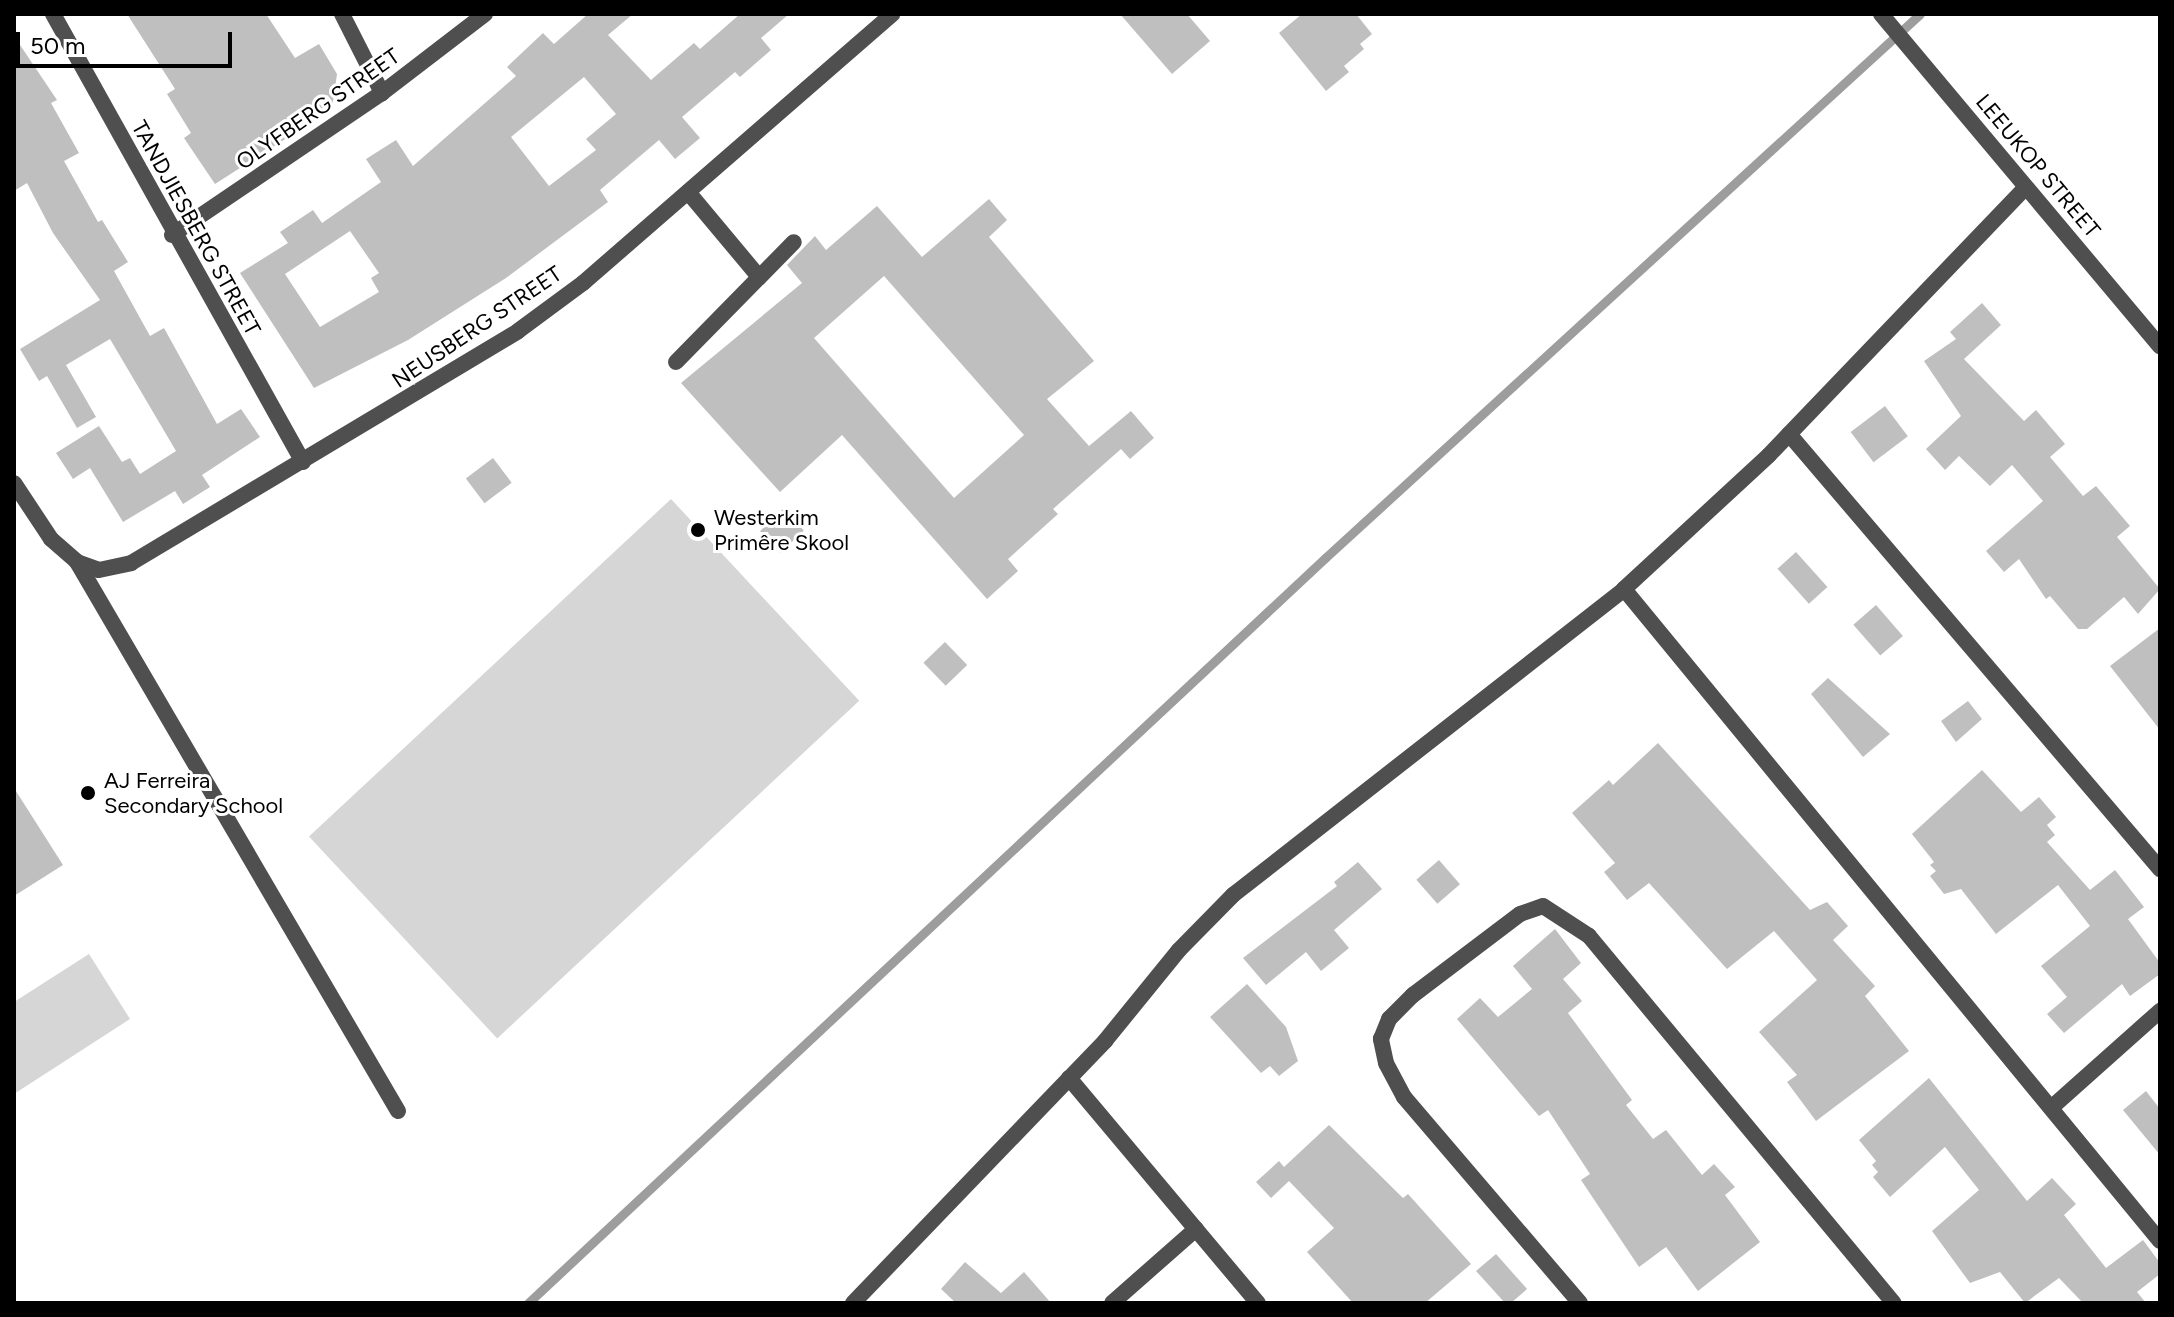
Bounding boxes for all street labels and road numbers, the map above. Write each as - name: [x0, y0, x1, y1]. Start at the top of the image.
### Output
- street label: OLYFBERG STREET: [231, 43, 405, 175]
- street label: LEEUKOP STREET: [1970, 89, 2106, 243]
- street label: TANDJIESBERG STREET: [126, 116, 266, 340]
- street label: NEUSBERG STREET: [387, 260, 567, 394]

